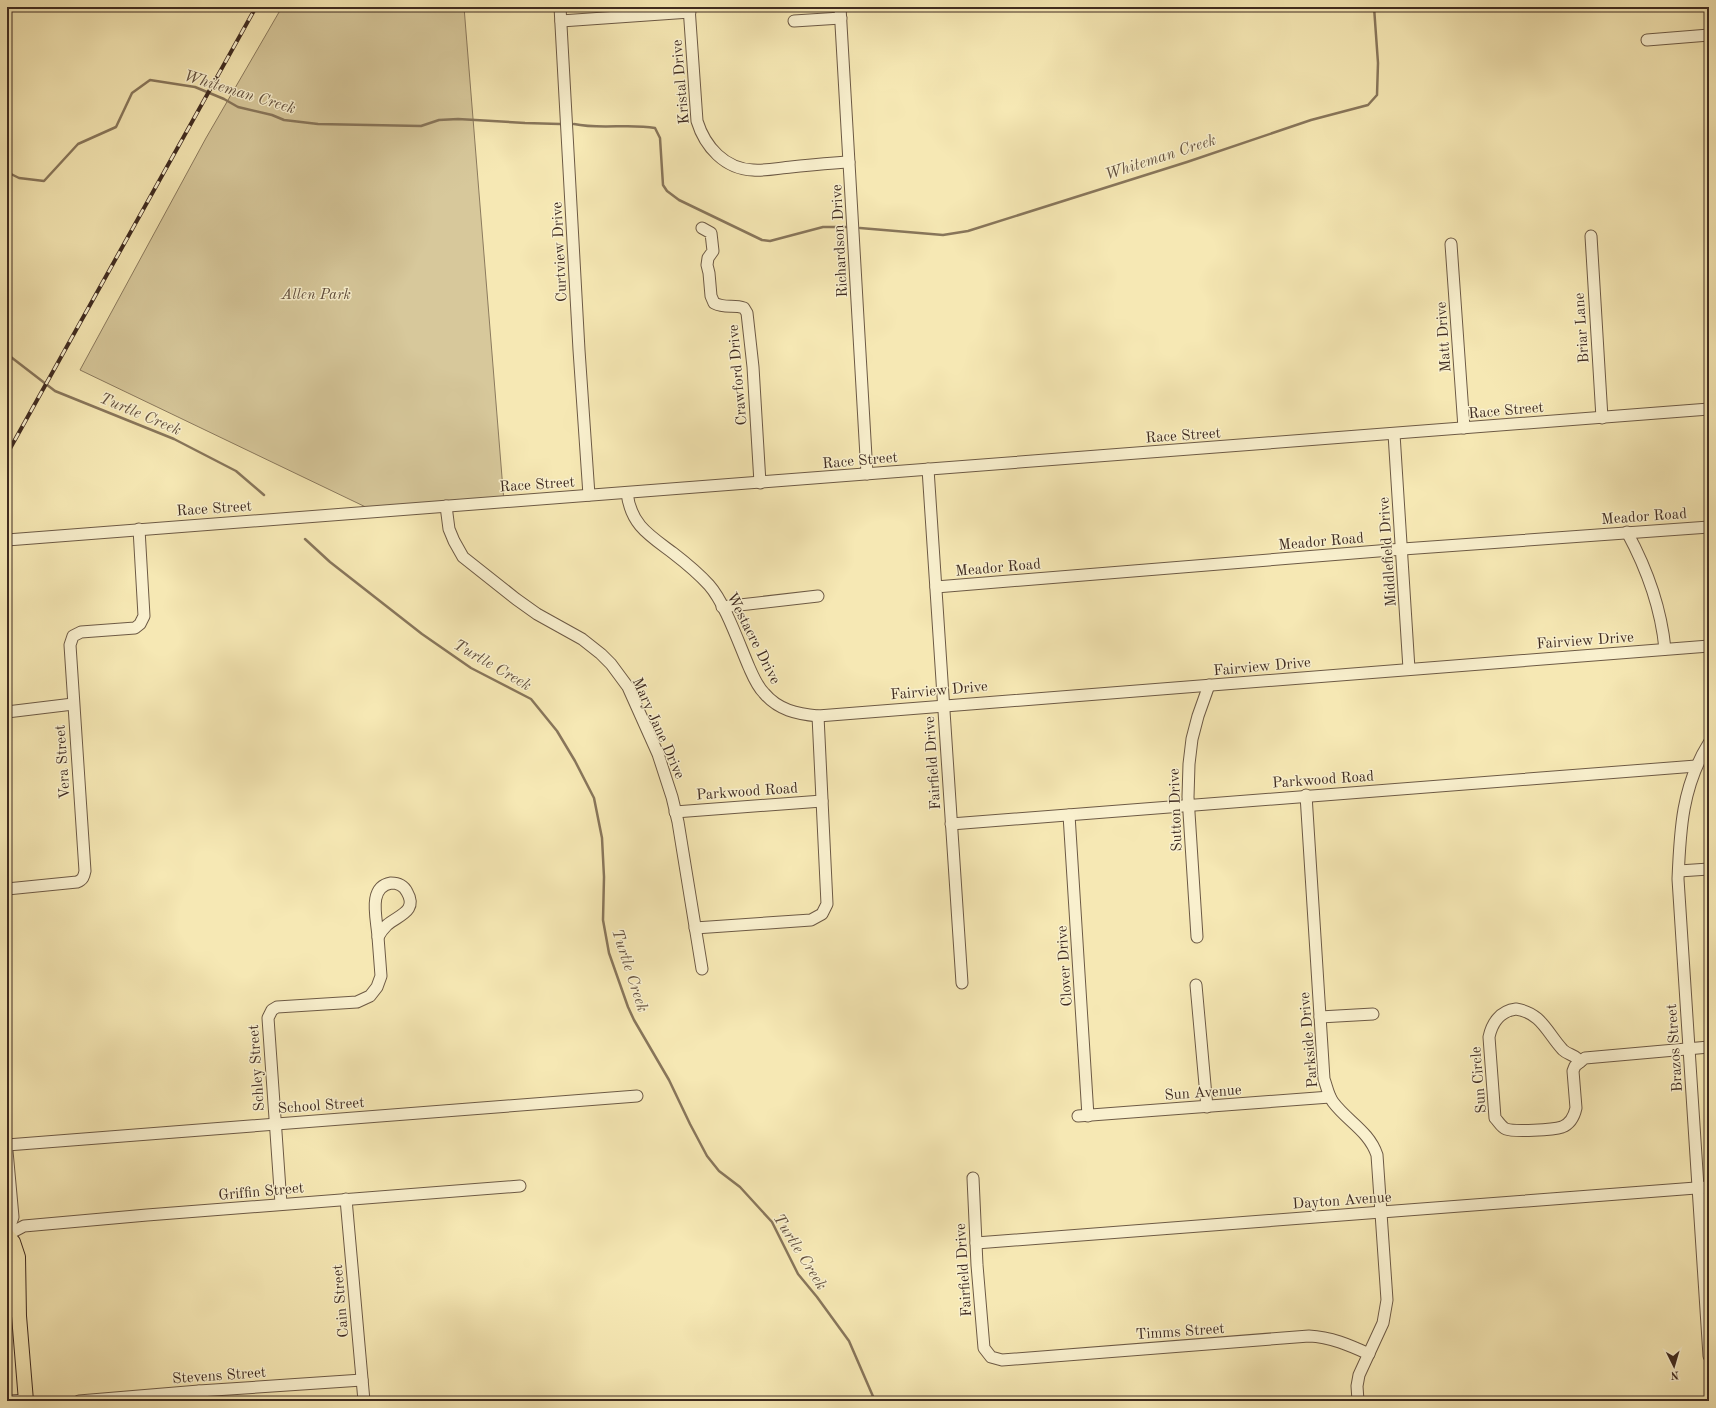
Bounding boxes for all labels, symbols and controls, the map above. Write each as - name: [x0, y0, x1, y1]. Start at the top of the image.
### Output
- street label: Kristal Drive: [670, 39, 693, 125]
- water label: Whiteman Creek: [182, 68, 297, 118]
- water label: Whiteman Creek: [1103, 132, 1218, 183]
- street label: Richardson Drive: [830, 184, 851, 298]
- street label: Curtview Drive: [550, 201, 571, 302]
- park label: Allen Park: [280, 288, 351, 303]
- street label: Briar Lane: [1573, 292, 1592, 364]
- street label: Matt Drive: [1435, 301, 1454, 373]
- street label: Crawford Drive: [727, 324, 750, 426]
- water label: Turtle Creek: [97, 391, 183, 439]
- street label: Race Street: [1468, 401, 1544, 422]
- street label: Race Street: [1145, 426, 1221, 447]
- street label: Race Street: [822, 451, 898, 472]
- street label: Race Street: [499, 475, 575, 496]
- street label: Middlefield Drive: [1377, 496, 1400, 607]
- street label: Race Street: [176, 499, 252, 520]
- street label: Meador Road: [1601, 507, 1688, 528]
- street label: Meador Road: [1278, 531, 1365, 554]
- street label: Meador Road: [955, 557, 1042, 580]
- street label: Westacre Drive: [723, 591, 782, 687]
- street label: Fairview Drive: [1536, 631, 1634, 652]
- water label: Turtle Creek: [451, 637, 534, 694]
- street label: Fairview Drive: [1213, 656, 1311, 679]
- street label: Mary Jane Drive: [629, 676, 687, 782]
- street label: Fairview Drive: [890, 680, 988, 703]
- street label: Fairfield Drive: [923, 716, 944, 810]
- street label: Vera Street: [53, 724, 74, 800]
- street label: Sutton Drive: [1168, 768, 1185, 852]
- street label: Parkwood Road: [1272, 769, 1375, 792]
- street label: Parkwood Road: [696, 781, 799, 804]
- street label: Clover Drive: [1055, 925, 1076, 1007]
- water label: Turtle Creek: [608, 927, 650, 1014]
- street label: Parkside Drive: [1298, 991, 1321, 1089]
- street label: Brazos Street: [1665, 1003, 1686, 1093]
- street label: Schley Street: [247, 1024, 268, 1112]
- street label: Sun Circle: [1469, 1046, 1490, 1114]
- street label: Sun Avenue: [1164, 1083, 1242, 1104]
- street label: School Street: [277, 1096, 365, 1117]
- street label: Griffin Street: [218, 1181, 305, 1204]
- street label: Dayton Avenue: [1292, 1191, 1392, 1212]
- water label: Turtle Creek: [770, 1211, 829, 1293]
- street label: Fairfield Drive: [954, 1223, 975, 1317]
- street label: Cain Street: [331, 1264, 352, 1338]
- street label: Timms Street: [1135, 1322, 1225, 1343]
- north arrow: [1654, 1346, 1694, 1386]
- street label: Stevens Street: [172, 1366, 267, 1387]
- text: N: [1669, 1369, 1679, 1380]

